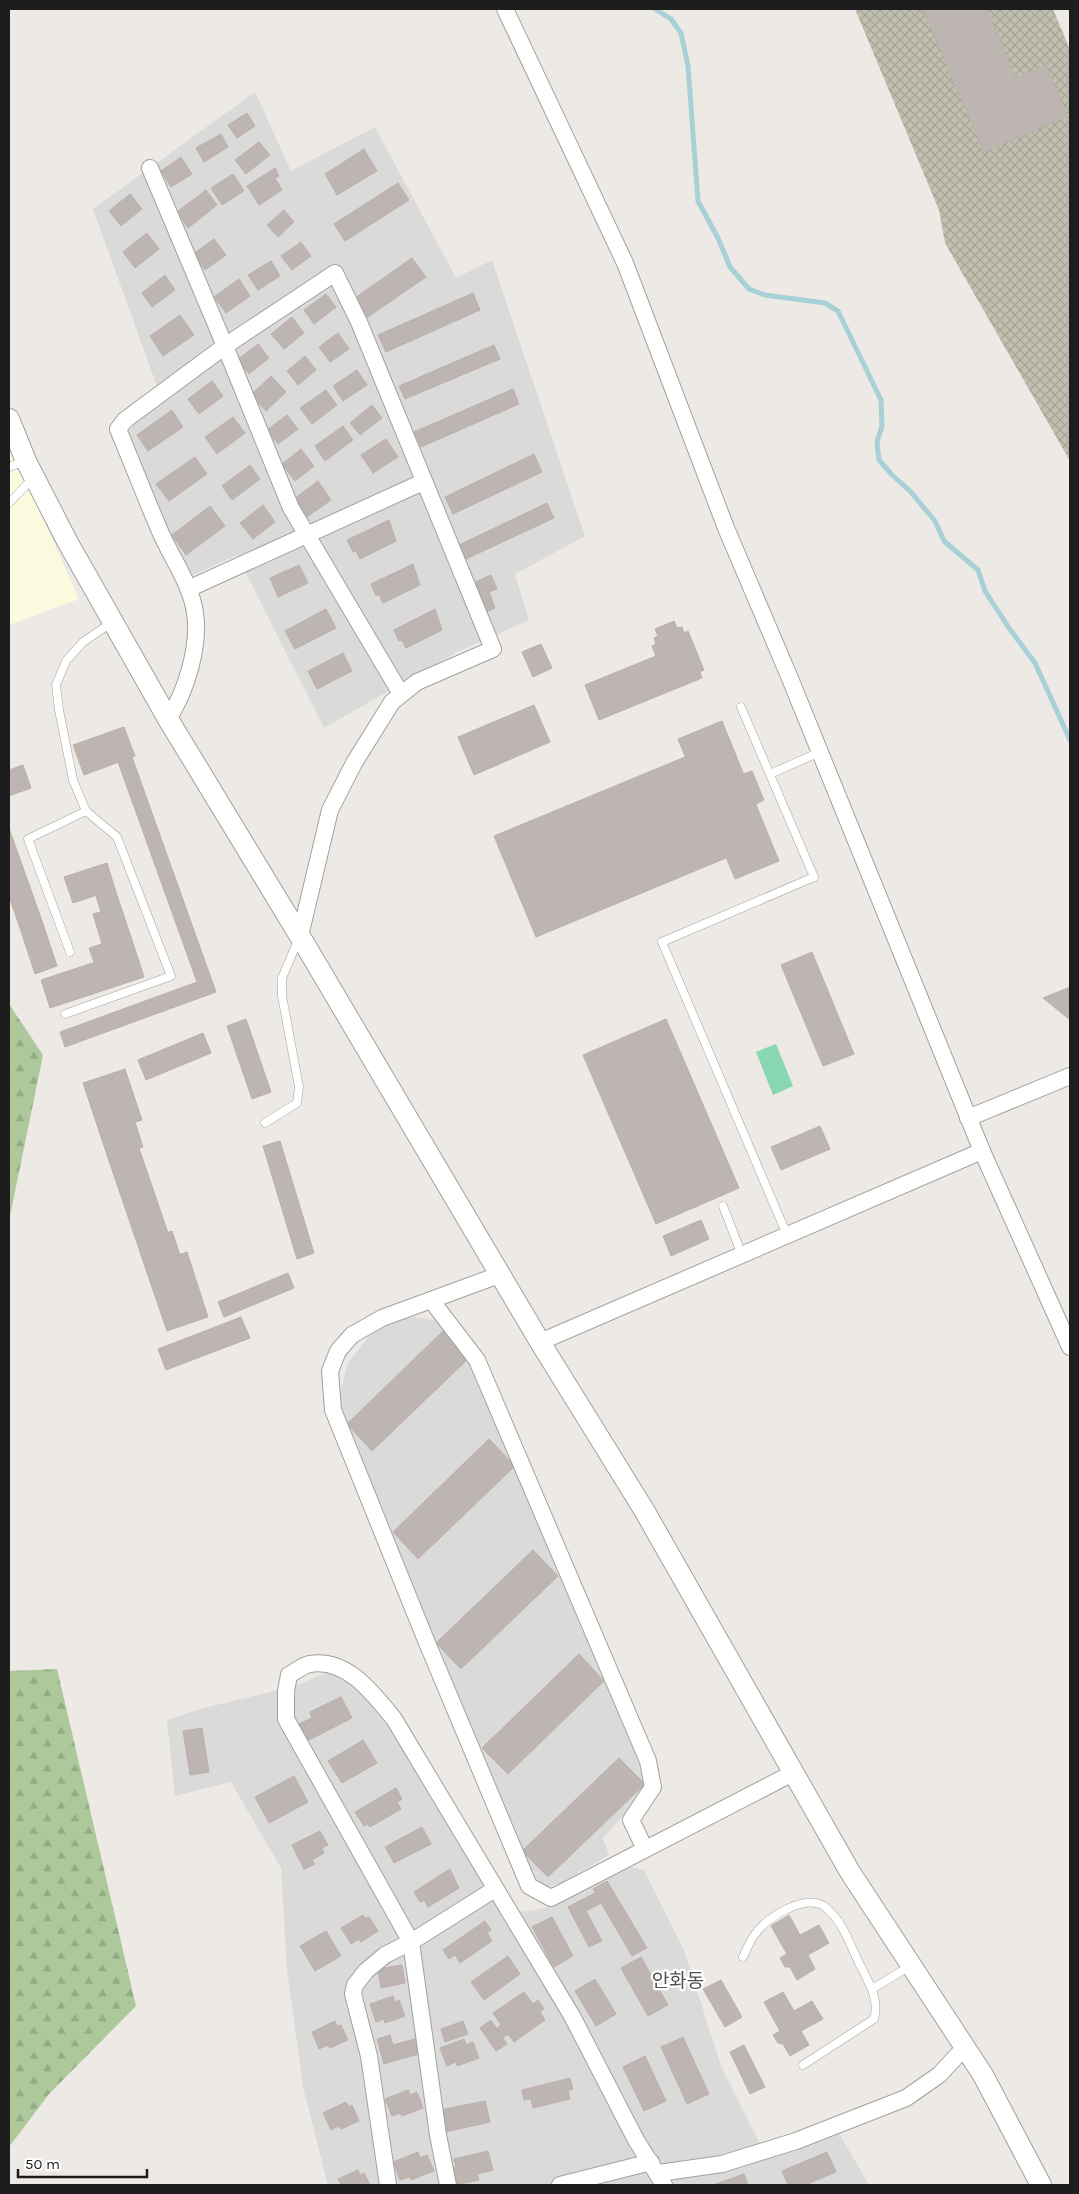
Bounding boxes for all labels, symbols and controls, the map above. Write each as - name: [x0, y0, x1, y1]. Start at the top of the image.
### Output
- district label: 안화동: [652, 1970, 704, 1992]
- scale bar: [18, 2146, 146, 2178]
- text: 50 m: [25, 2155, 60, 2173]

